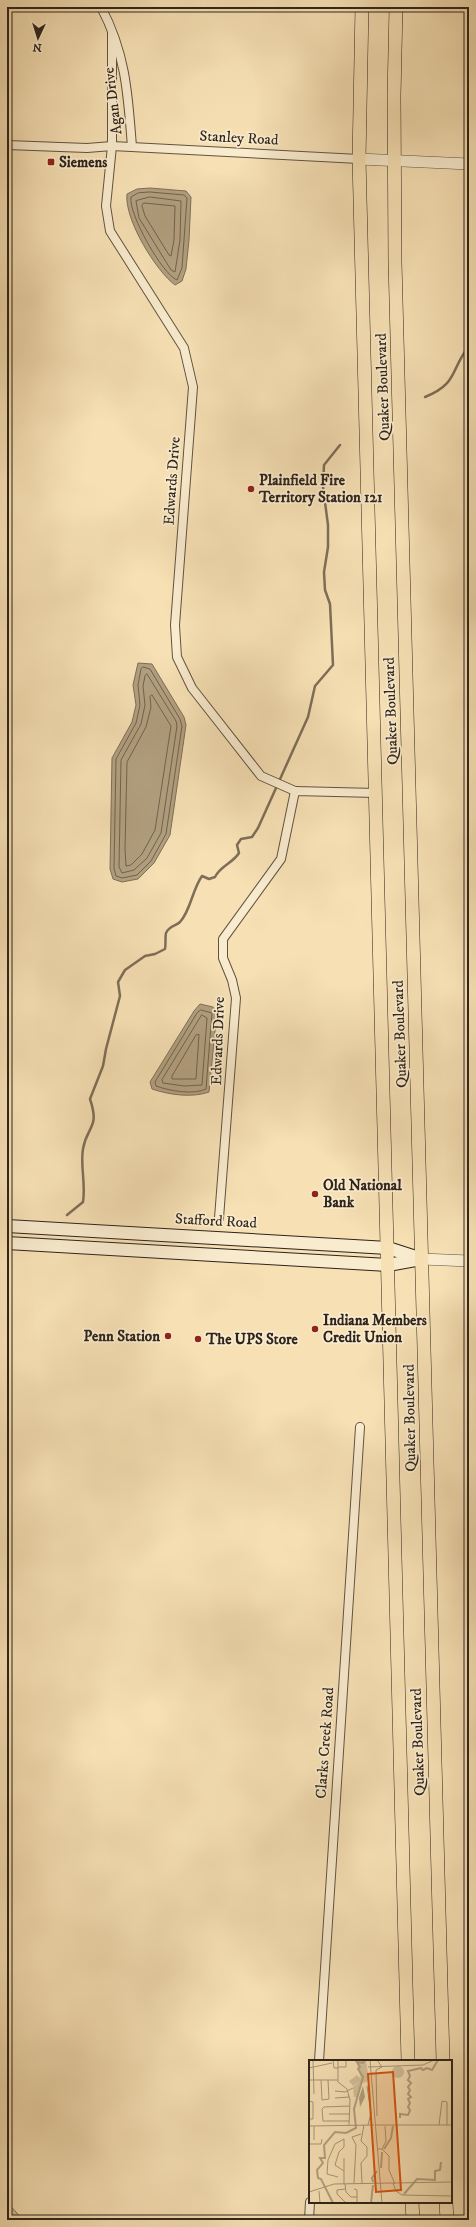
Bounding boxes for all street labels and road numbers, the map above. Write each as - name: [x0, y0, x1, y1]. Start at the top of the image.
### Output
- street label: Agan Drive: [99, 66, 127, 136]
- street label: Stanley Road: [199, 126, 279, 150]
- street label: Quaker Boulevard: [372, 332, 394, 441]
- street label: Edwards Drive: [159, 436, 185, 526]
- street label: Quaker Boulevard: [380, 656, 402, 765]
- street label: Quaker Boulevard: [389, 979, 411, 1088]
- street label: Edwards Drive: [207, 996, 229, 1086]
- street label: Stafford Road: [175, 1209, 258, 1233]
- street label: Quaker Boulevard: [400, 1363, 420, 1472]
- street label: Clarks Creek Road: [312, 1686, 338, 1799]
- street label: Quaker Boulevard: [407, 1687, 429, 1796]

